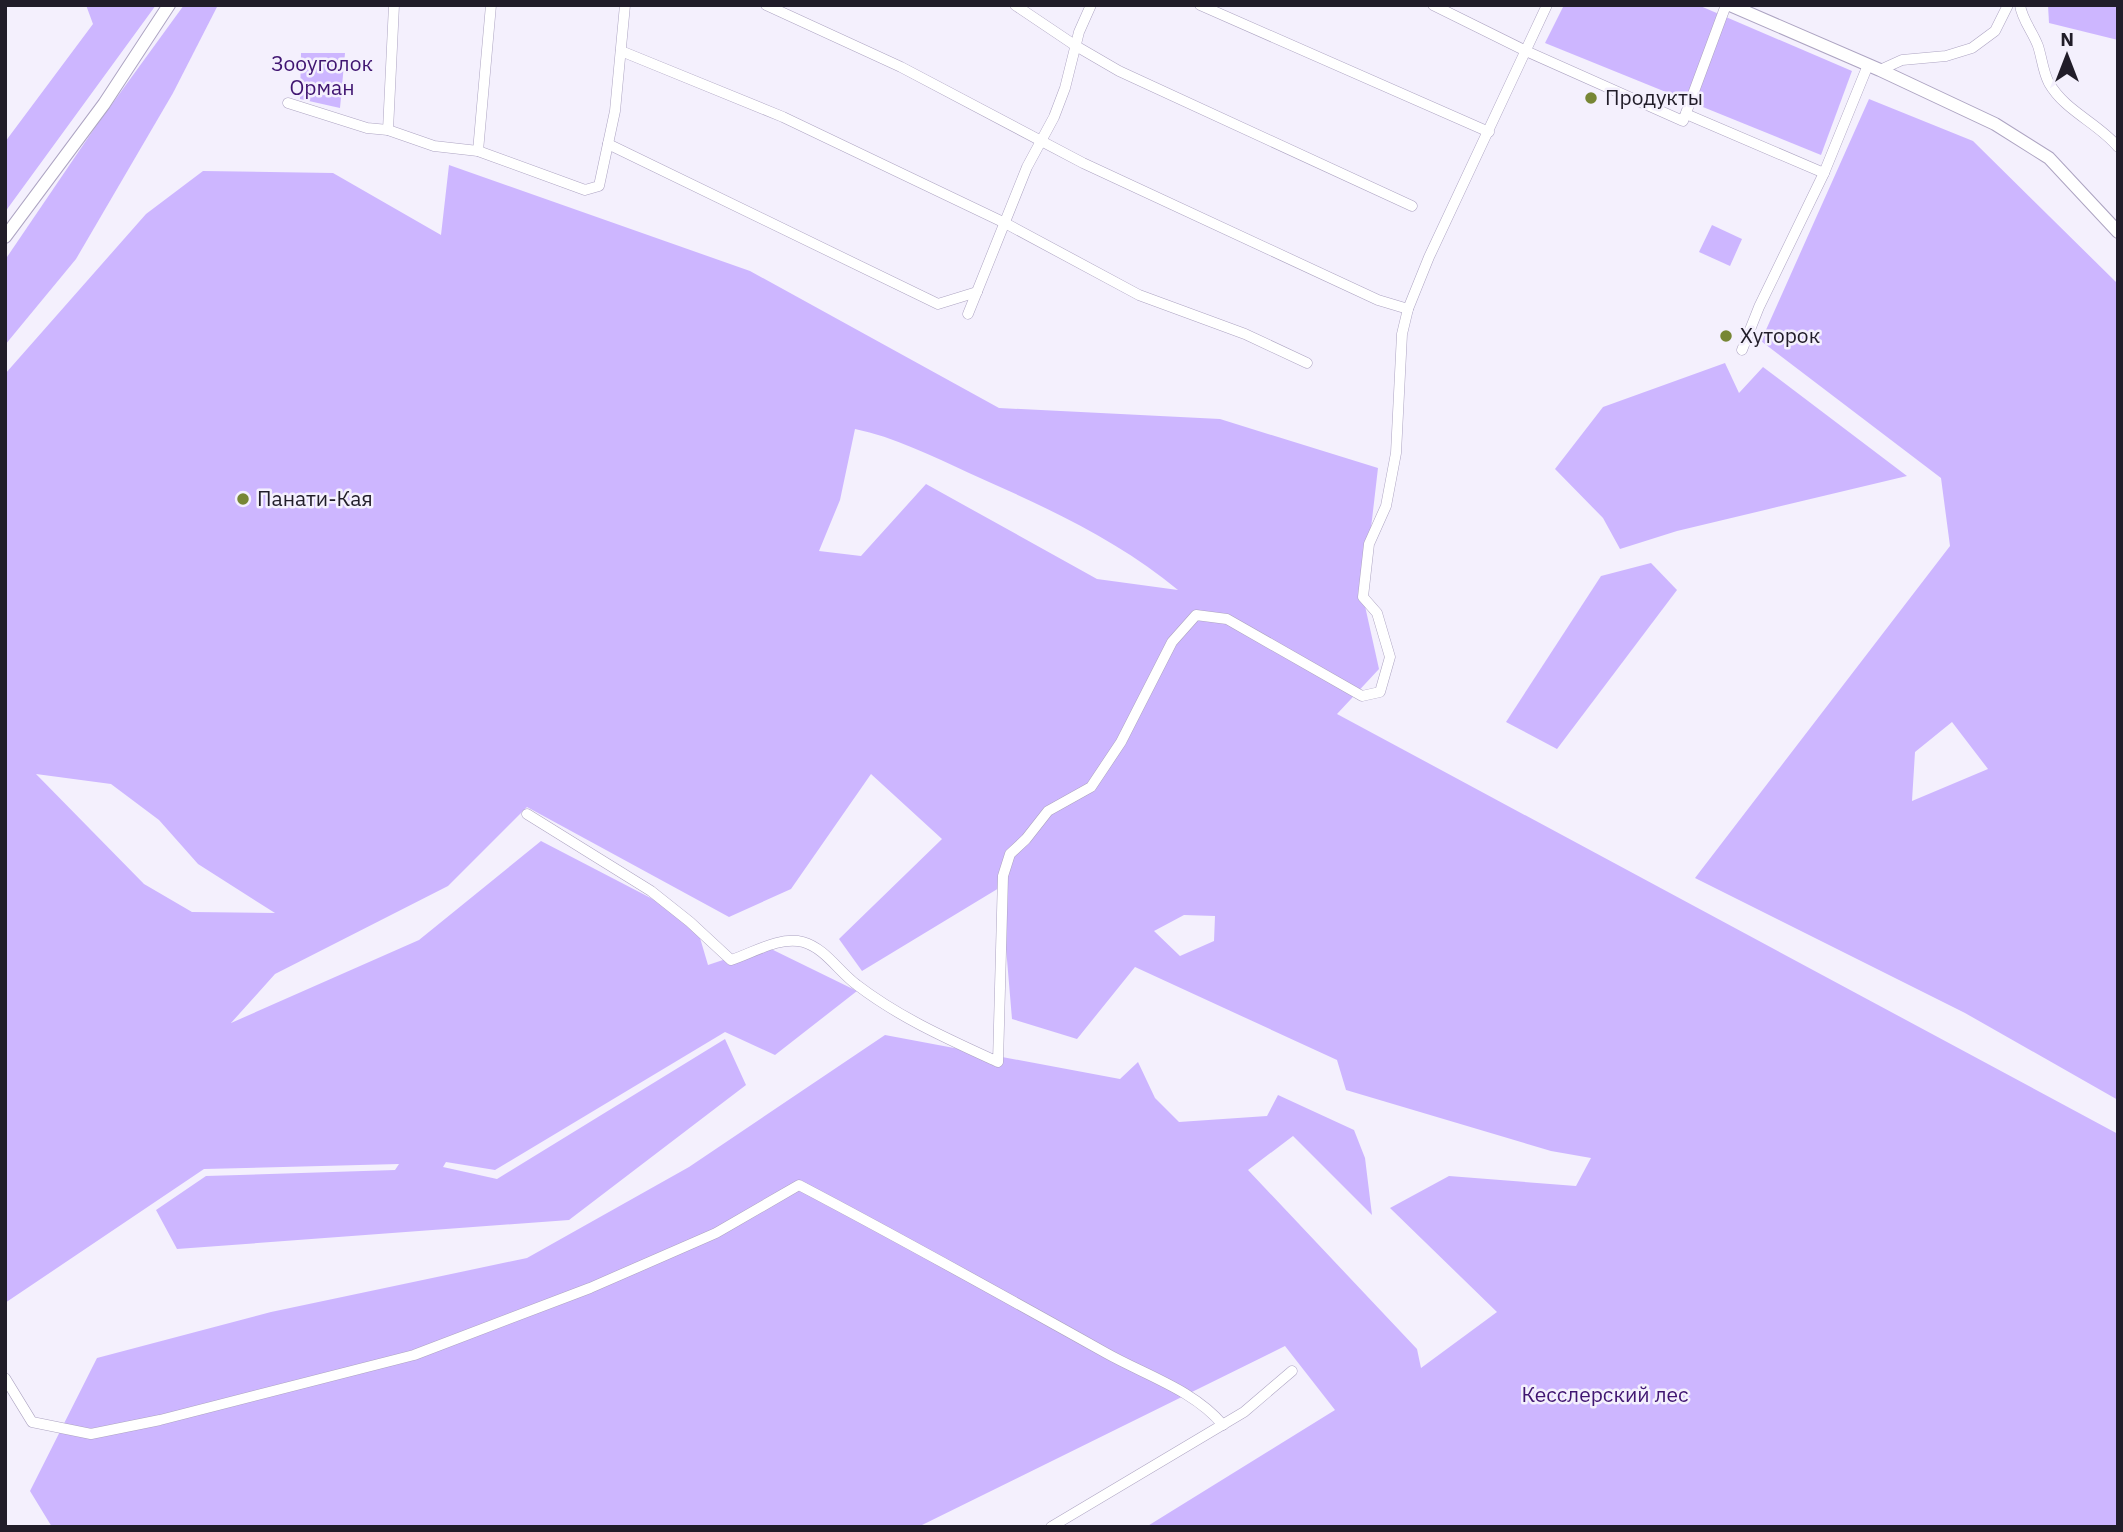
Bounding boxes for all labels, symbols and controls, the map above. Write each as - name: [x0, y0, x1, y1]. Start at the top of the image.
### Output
- north arrow: [2032, 21, 2102, 91]
- text: N: [2060, 27, 2074, 51]
- park label: Зооуголок Орман: [271, 49, 373, 101]
- place label: Продукты: [1605, 83, 1703, 111]
- marker: Продукты: [1583, 90, 1599, 106]
- place label: Хуторок: [1740, 321, 1820, 349]
- marker: Хуторок: [1718, 328, 1734, 344]
- place label: Панати-Кая: [257, 484, 373, 512]
- marker: Панати-Кая: [235, 491, 251, 507]
- park label: Кесслерский лес: [1521, 1380, 1689, 1408]

